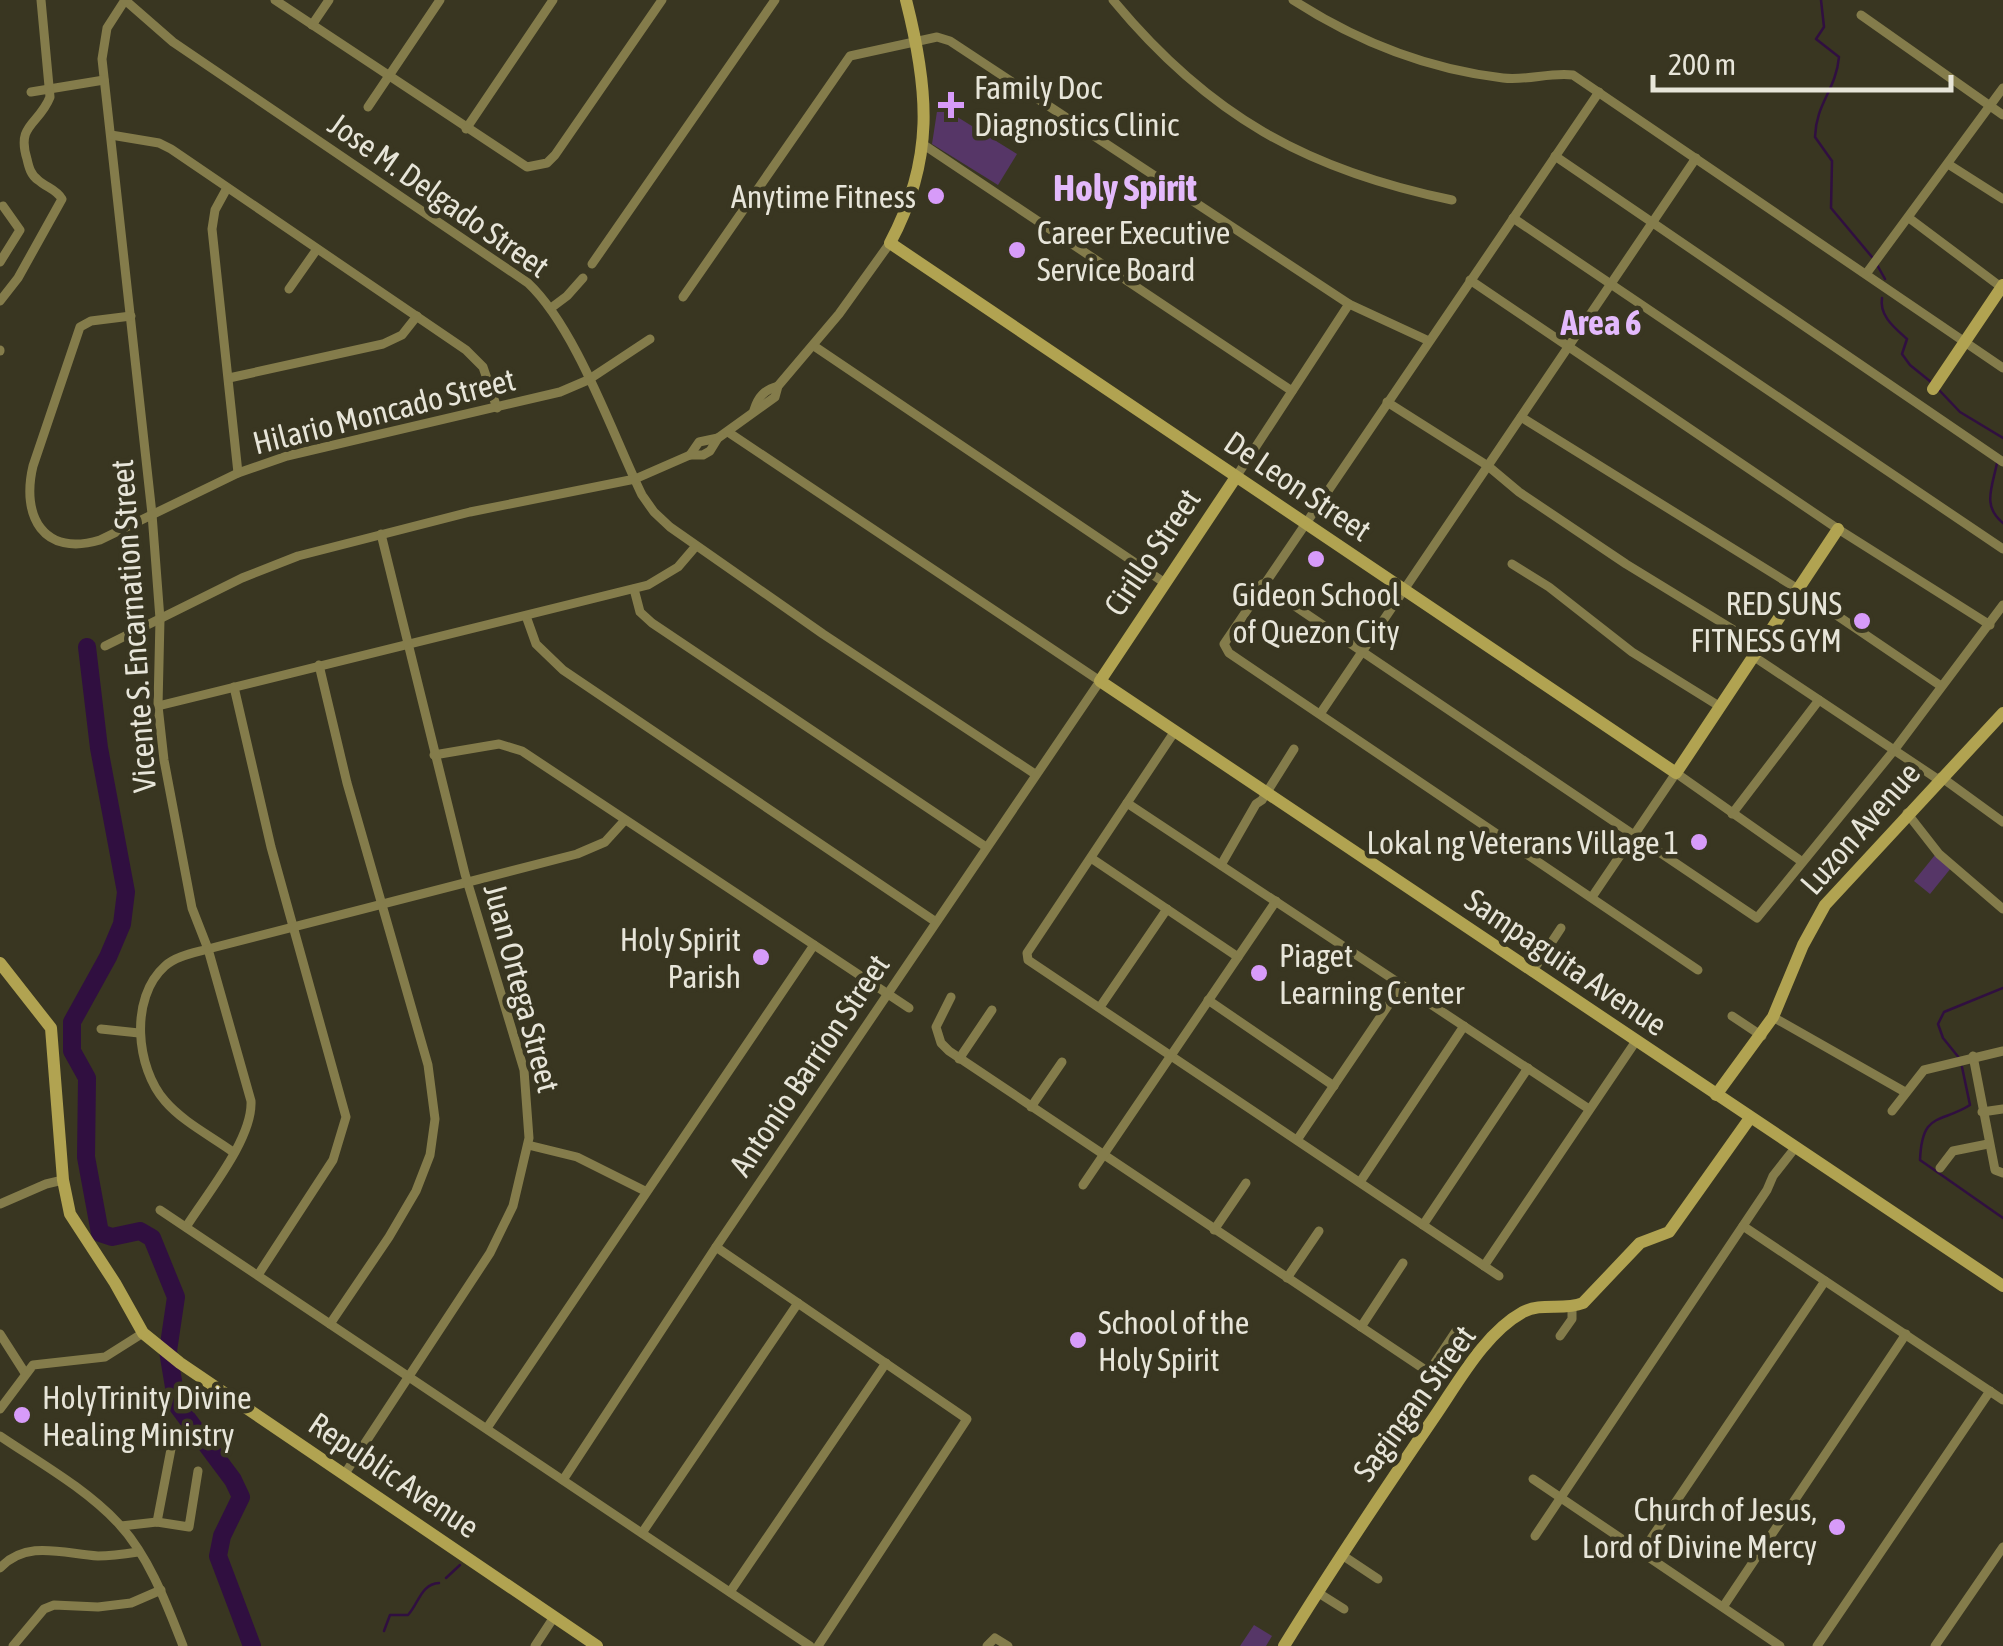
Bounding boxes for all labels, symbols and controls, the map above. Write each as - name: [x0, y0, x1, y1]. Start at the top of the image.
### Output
- scale bar: [1653, 30, 1950, 92]
- text: 200 m: [1668, 47, 1736, 81]
- place label: Family Doc Diagnostics Clinic: [974, 69, 1179, 143]
- marker: Family Doc Diagnostics Clinic: [938, 92, 964, 118]
- street label: Jose M. Delgado Street: [322, 105, 556, 285]
- district label: Holy Spirit: [1053, 166, 1197, 209]
- place label: Anytime Fitness: [731, 178, 916, 215]
- marker: Anytime Fitness: [925, 185, 947, 207]
- place label: Career Executive Service Board: [1037, 214, 1230, 288]
- marker: Career Executive Service Board: [1006, 239, 1028, 261]
- district label: Area 6: [1560, 302, 1641, 342]
- street label: Hilario Moncado Street: [249, 361, 519, 461]
- street label: De Leon Street: [1218, 423, 1378, 549]
- street label: Vicente S. Encarnation Street: [103, 458, 163, 794]
- street label: Cirillo Street: [1096, 482, 1208, 622]
- marker: Gideon School of Quezon City: [1305, 548, 1327, 570]
- place label: Gideon School of Quezon City: [1232, 576, 1401, 650]
- place label: RED SUNS FITNESS GYM: [1690, 585, 1842, 659]
- marker: RED SUNS FITNESS GYM: [1851, 610, 1873, 632]
- street label: Luzon Avenue: [1793, 755, 1927, 901]
- place label: Lokal ng Veterans Village 1: [1367, 824, 1679, 861]
- marker: Lokal ng Veterans Village 1: [1688, 831, 1710, 853]
- street label: Juan Ortega Street: [476, 880, 568, 1096]
- street label: Sampaguita Avenue: [1458, 881, 1674, 1043]
- place label: Holy Spirit Parish: [620, 921, 741, 995]
- place label: Piaget Learning Center: [1279, 937, 1465, 1011]
- marker: Holy Spirit Parish: [750, 946, 772, 968]
- street label: Antonio Barrion Street: [721, 947, 897, 1183]
- marker: Piaget Learning Center: [1248, 962, 1270, 984]
- place label: School of the Holy Spirit: [1098, 1304, 1249, 1378]
- street label: Sagingan Street: [1345, 1318, 1483, 1488]
- marker: School of the Holy Spirit: [1067, 1329, 1089, 1351]
- place label: HolyTrinity Divine Healing Ministry: [42, 1379, 251, 1453]
- marker: HolyTrinity Divine Healing Ministry: [11, 1404, 33, 1426]
- street label: Republic Avenue: [302, 1405, 486, 1545]
- place label: Church of Jesus, Lord of Divine Mercy: [1582, 1491, 1817, 1565]
- marker: Church of Jesus, Lord of Divine Mercy: [1826, 1516, 1848, 1538]

